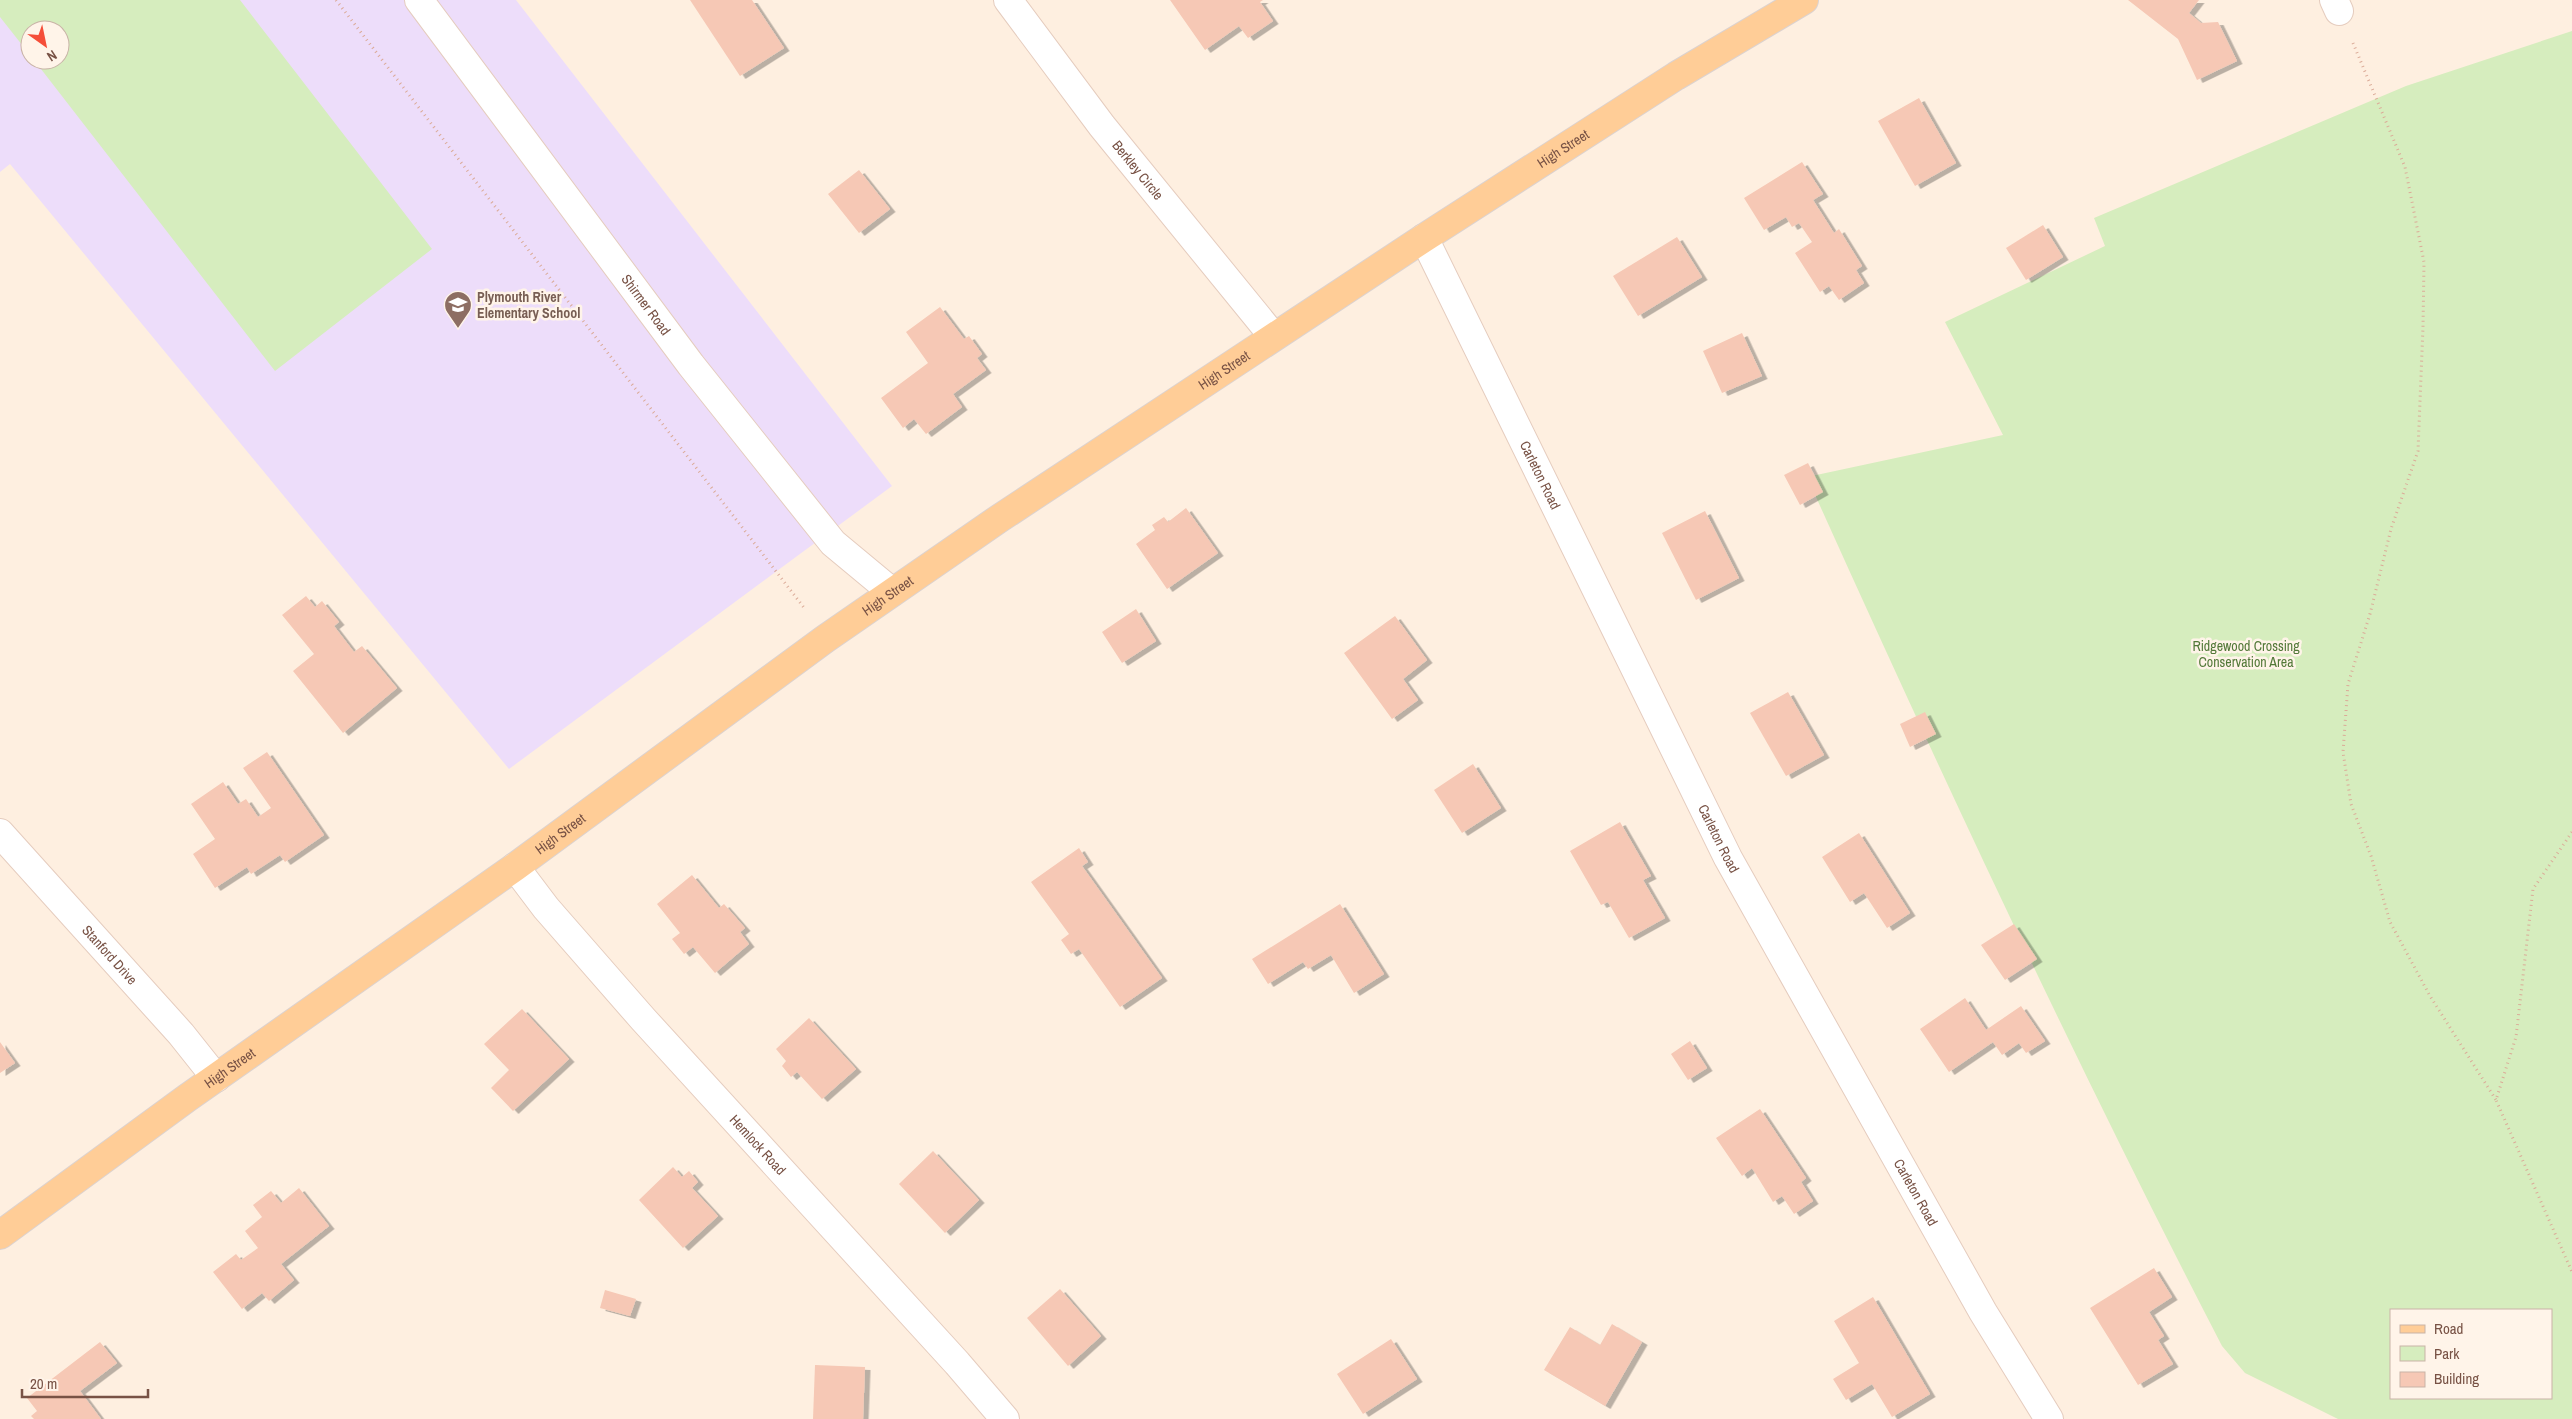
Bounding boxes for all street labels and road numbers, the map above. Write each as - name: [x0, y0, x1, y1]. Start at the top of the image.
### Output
- street label: High Street: [1534, 125, 1592, 172]
- street label: Berkley Circle: [1108, 137, 1167, 203]
- street label: Shirmer Road: [617, 271, 675, 339]
- street label: High Street: [1195, 347, 1253, 394]
- street label: Carleton Road: [1516, 438, 1565, 512]
- street label: High Street: [859, 572, 917, 620]
- street label: Carleton Road: [1694, 801, 1743, 876]
- street label: High Street: [531, 809, 589, 858]
- street label: Stanford Drive: [78, 921, 141, 988]
- street label: High Street: [201, 1044, 259, 1092]
- street label: Hemlock Road: [726, 1111, 790, 1179]
- street label: Carleton Road: [1890, 1156, 1942, 1229]

